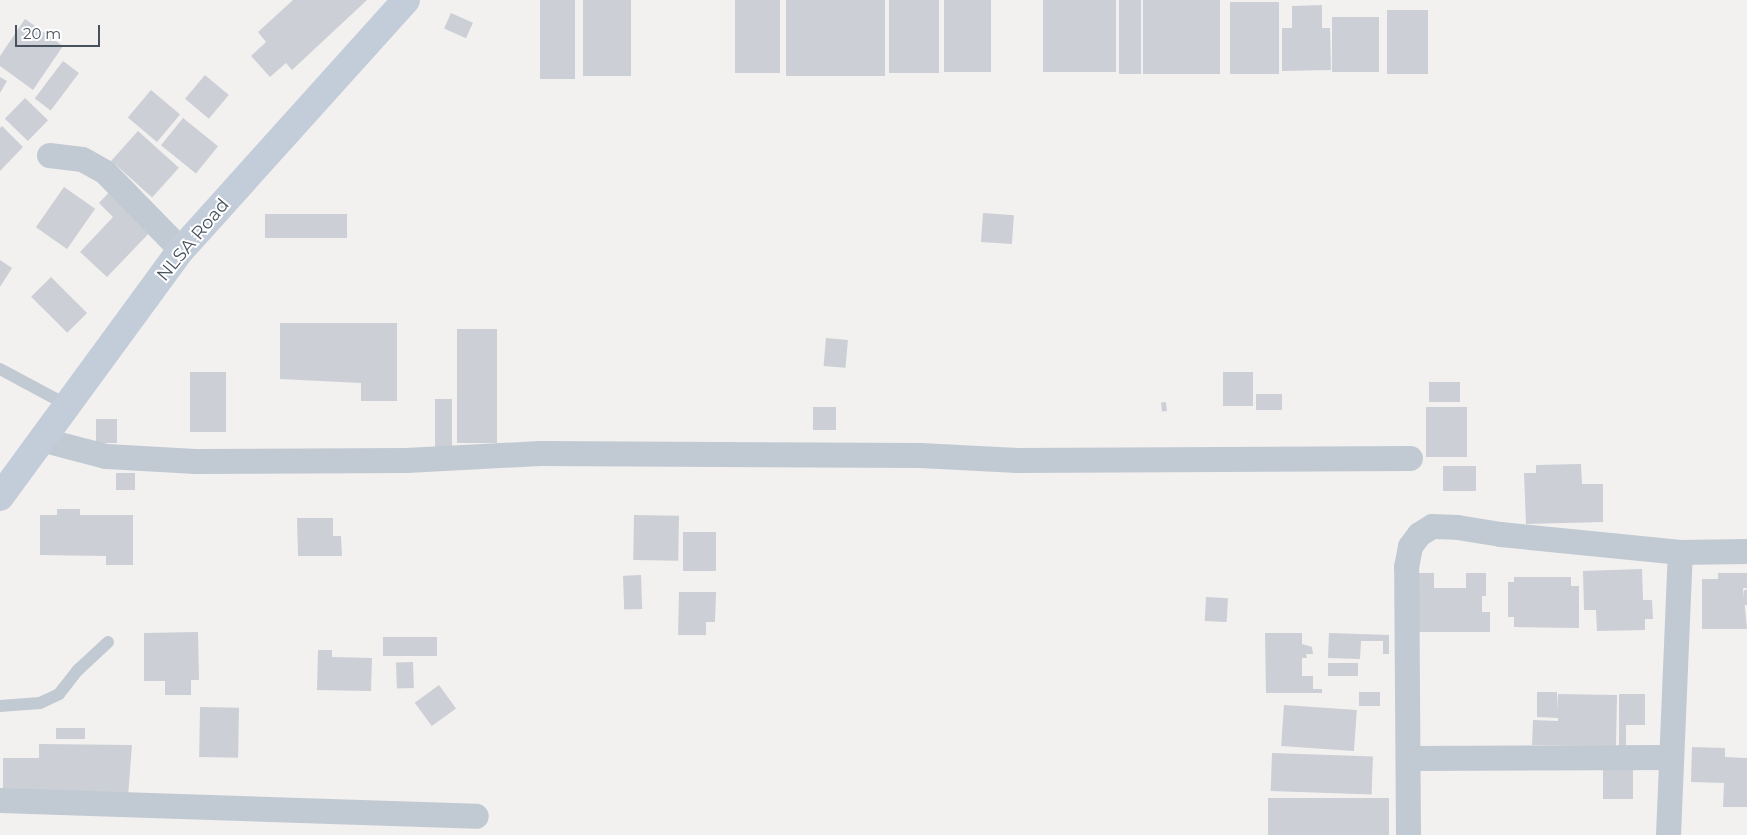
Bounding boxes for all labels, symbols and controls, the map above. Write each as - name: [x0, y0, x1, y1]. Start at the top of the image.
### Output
- scale bar: [18, 15, 102, 47]
- text: 20 m: [23, 24, 61, 43]
- street label: NLSA Road: [152, 194, 234, 286]

